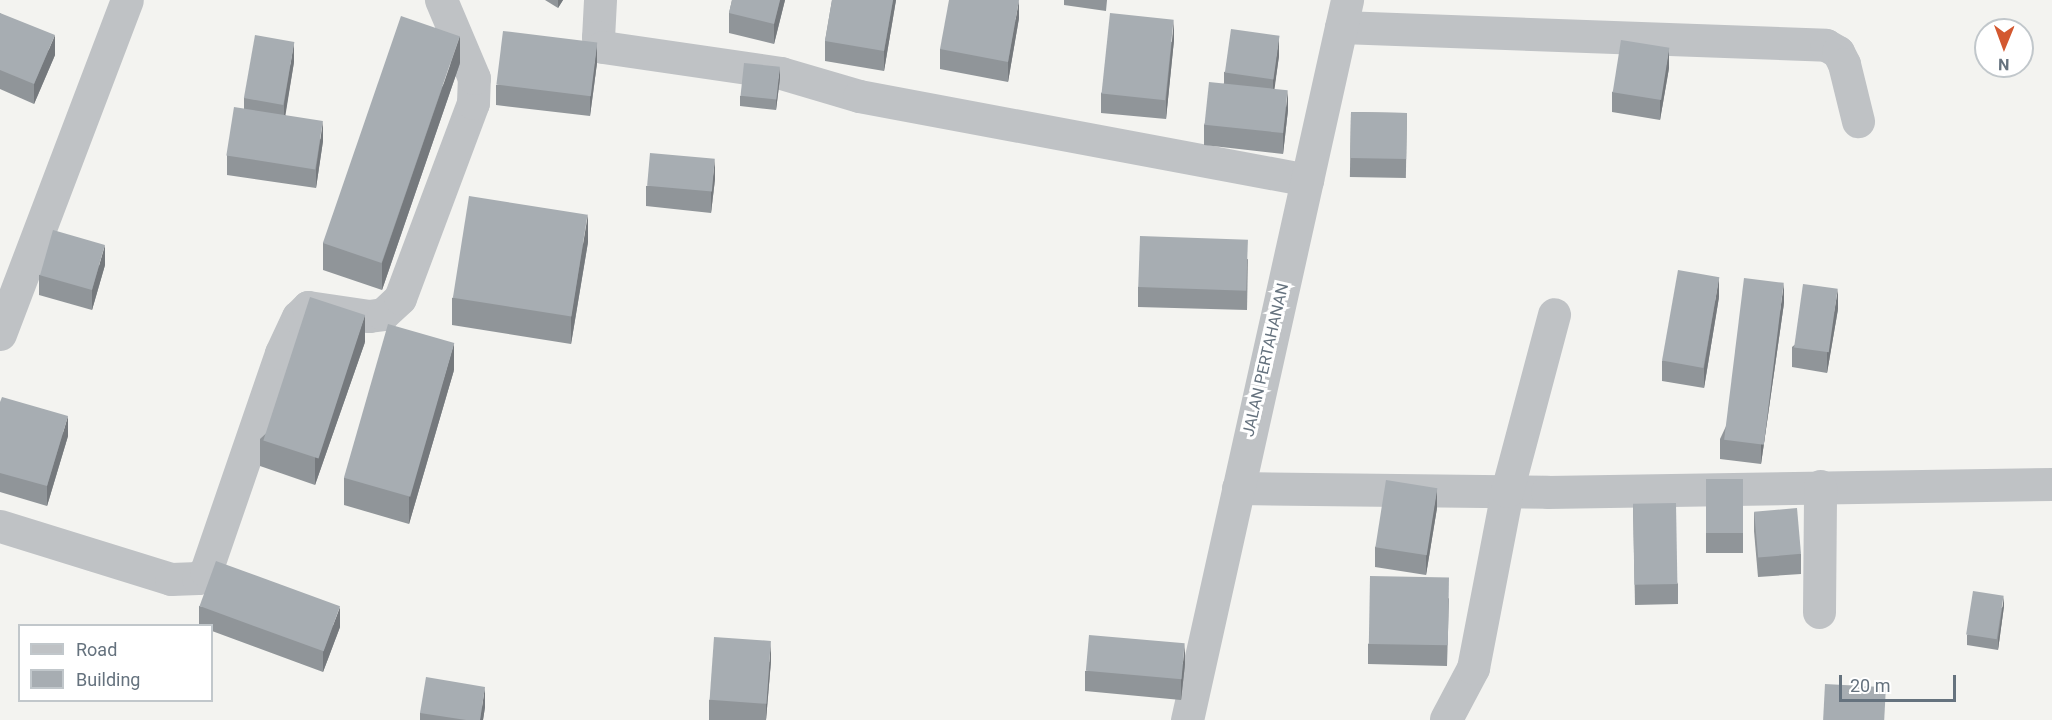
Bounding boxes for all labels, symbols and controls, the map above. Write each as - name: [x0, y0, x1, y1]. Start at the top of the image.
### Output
- north arrow: [1974, 18, 2034, 78]
- text: N: [1998, 55, 2010, 74]
- street label: JALAN PERTAHANAN: [1239, 281, 1293, 439]
- legend: [18, 624, 213, 702]
- text: Road: [76, 639, 117, 660]
- scale bar: [1842, 663, 1959, 701]
- text: Building: [76, 669, 140, 690]
- text: 20 m: [1850, 675, 1890, 696]

